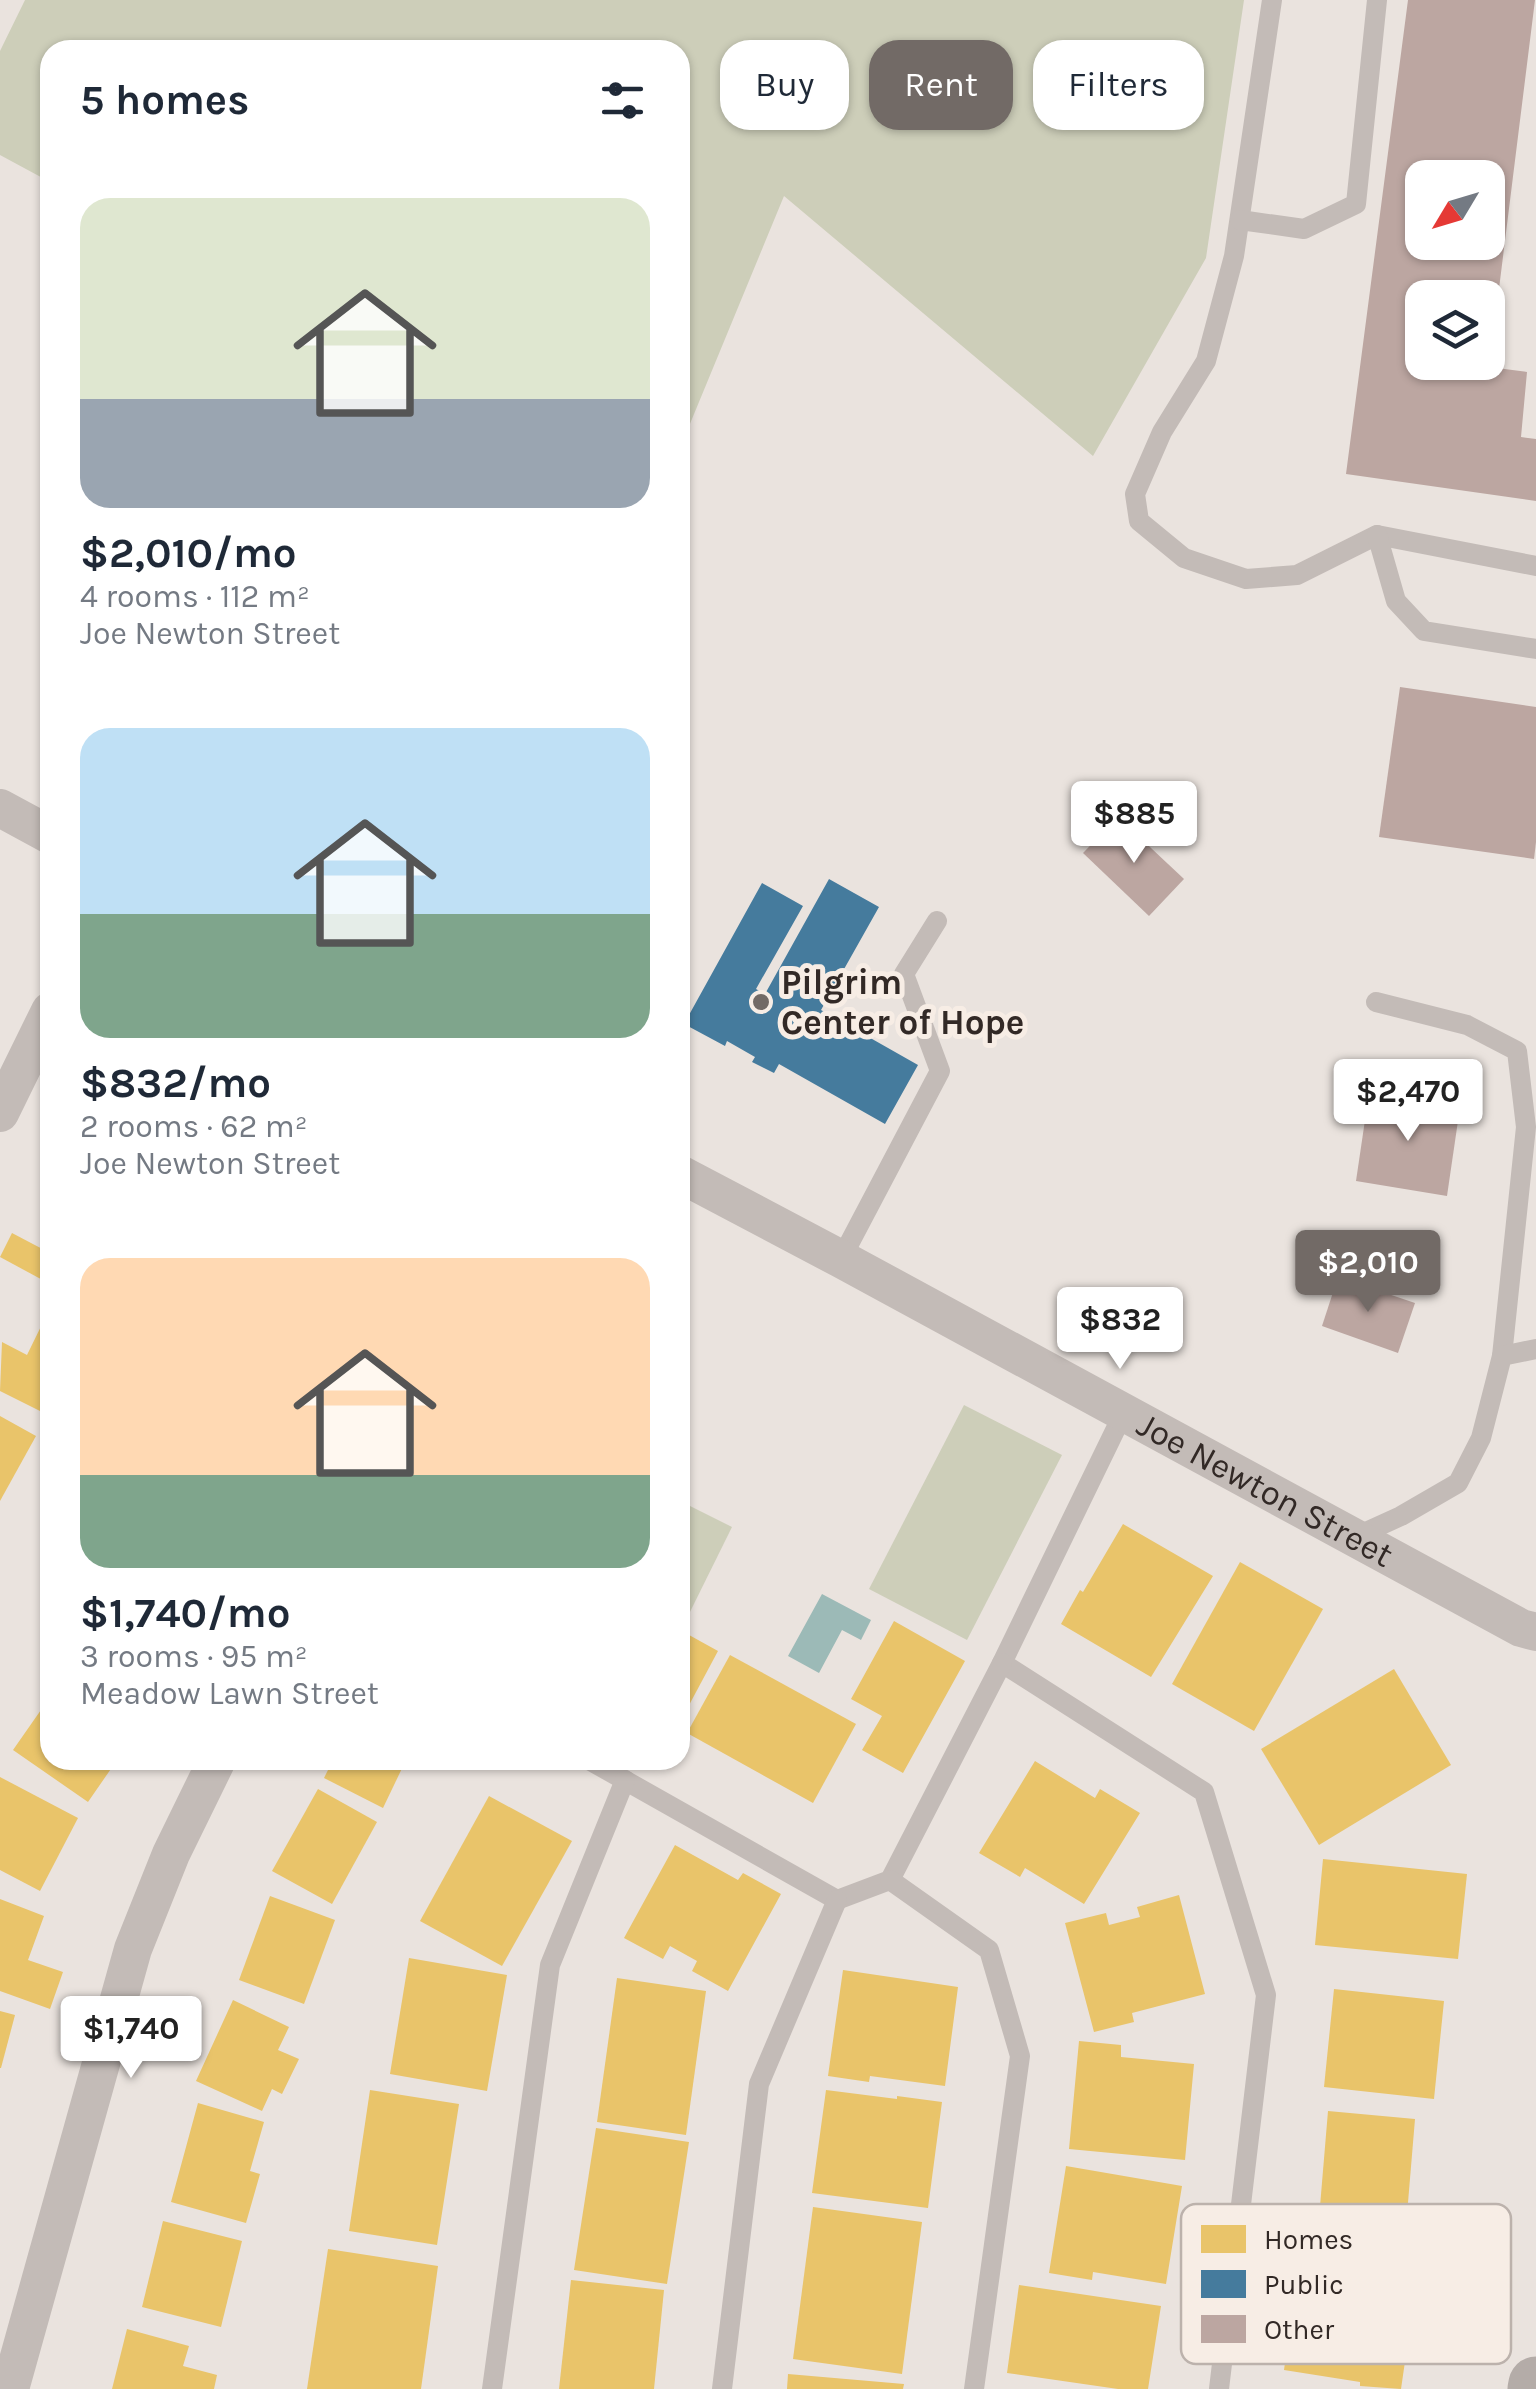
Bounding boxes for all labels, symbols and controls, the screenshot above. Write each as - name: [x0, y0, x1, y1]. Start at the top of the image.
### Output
- chip: Buy: [720, 40, 849, 130]
- chip: Rent: [869, 40, 1013, 130]
- chip: Filters: [1033, 40, 1204, 130]
- icon: filters: [595, 73, 650, 128]
- text: 5 homes: [80, 75, 249, 125]
- north arrow: [1405, 160, 1505, 260]
- map controls: [1405, 160, 1505, 380]
- icon: home: [275, 263, 455, 443]
- button: layers: [1405, 280, 1505, 380]
- text: $2,010/mo: [80, 528, 297, 578]
- text: 4 rooms · 112 m²: [80, 578, 310, 615]
- text: Joe Newton Street: [80, 615, 340, 652]
- pin: $885: [1075, 781, 1193, 866]
- icon: home: [275, 793, 455, 973]
- text: $885: [1093, 795, 1175, 832]
- place label: Pilgrim Center of Hope: [781, 962, 1024, 1043]
- marker: Pilgrim Center of Hope: [750, 991, 772, 1013]
- text: $832/mo: [80, 1058, 271, 1108]
- pin: $2,470: [1327, 1059, 1489, 1144]
- text: $2,470: [1356, 1073, 1460, 1110]
- text: 2 rooms · 62 m²: [80, 1108, 308, 1145]
- text: Joe Newton Street: [80, 1145, 340, 1182]
- pin: $2,010: [1287, 1230, 1449, 1315]
- text: $2,010: [1317, 1244, 1419, 1281]
- pin: $832: [1061, 1287, 1179, 1372]
- text: $832: [1079, 1301, 1161, 1338]
- icon: home: [275, 1323, 455, 1503]
- street label: Joe Newton Street: [1130, 1404, 1400, 1576]
- text: $1,740/mo: [80, 1588, 290, 1638]
- text: 3 rooms · 95 m²: [80, 1638, 308, 1675]
- text: Meadow Lawn Street: [80, 1675, 379, 1712]
- pin: $1,740: [50, 1996, 212, 2081]
- text: $1,740: [83, 2010, 179, 2047]
- legend: [1181, 2204, 1511, 2364]
- text: Homes: [1264, 2223, 1353, 2256]
- text: Public: [1264, 2268, 1344, 2301]
- text: Other: [1264, 2313, 1335, 2346]

